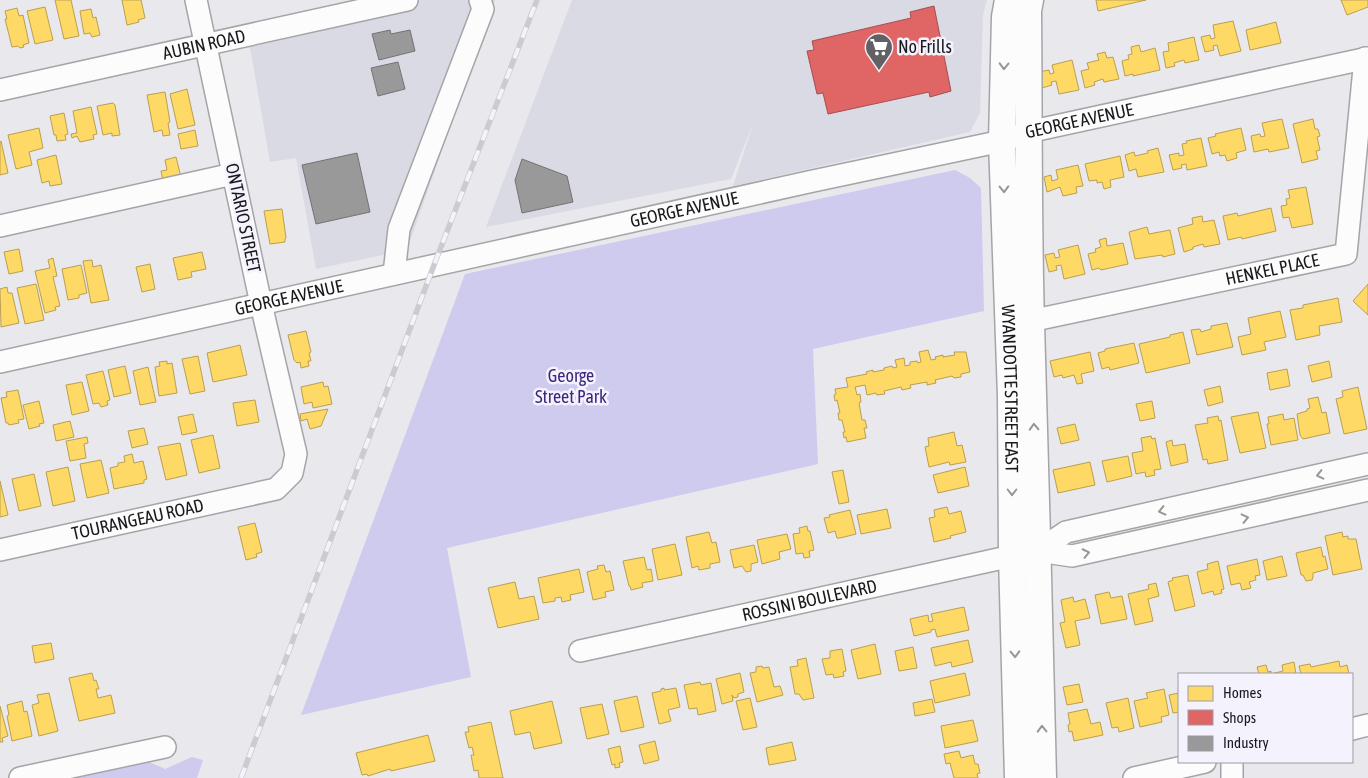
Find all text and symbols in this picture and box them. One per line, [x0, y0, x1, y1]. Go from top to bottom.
street label: AUBIN ROAD [161, 25, 247, 64]
supermarket icon: No Frills [864, 32, 894, 71]
place label: No Frills [898, 36, 952, 57]
one-way arrow [999, 62, 1009, 70]
street label: GEORGE AVENUE [1023, 98, 1135, 142]
street label: ONTARIO STREET [222, 161, 265, 275]
one-way arrow [998, 186, 1009, 194]
street label: GEORGE AVENUE [628, 187, 740, 231]
street label: HENKEL PLACE [1223, 249, 1321, 289]
street label: GEORGE AVENUE [233, 275, 345, 319]
street label: WYANDOTTE STREET EAST [998, 304, 1022, 473]
park label: George Street Park [535, 365, 607, 407]
one-way arrow [1029, 423, 1039, 430]
one-way arrow [1316, 469, 1325, 480]
one-way arrow [1007, 488, 1017, 496]
street label: TOURANGEAU ROAD [70, 494, 206, 544]
one-way arrow [1157, 505, 1166, 515]
one-way arrow [1241, 513, 1249, 524]
one-way arrow [1082, 548, 1091, 559]
street label: ROSSINI BOULEVARD [740, 575, 879, 625]
one-way arrow [1010, 650, 1020, 658]
legend [1178, 673, 1353, 763]
text: Homes [1223, 684, 1262, 701]
text: Shops [1223, 709, 1256, 726]
one-way arrow [1037, 725, 1048, 733]
text: Industry [1223, 734, 1269, 751]

